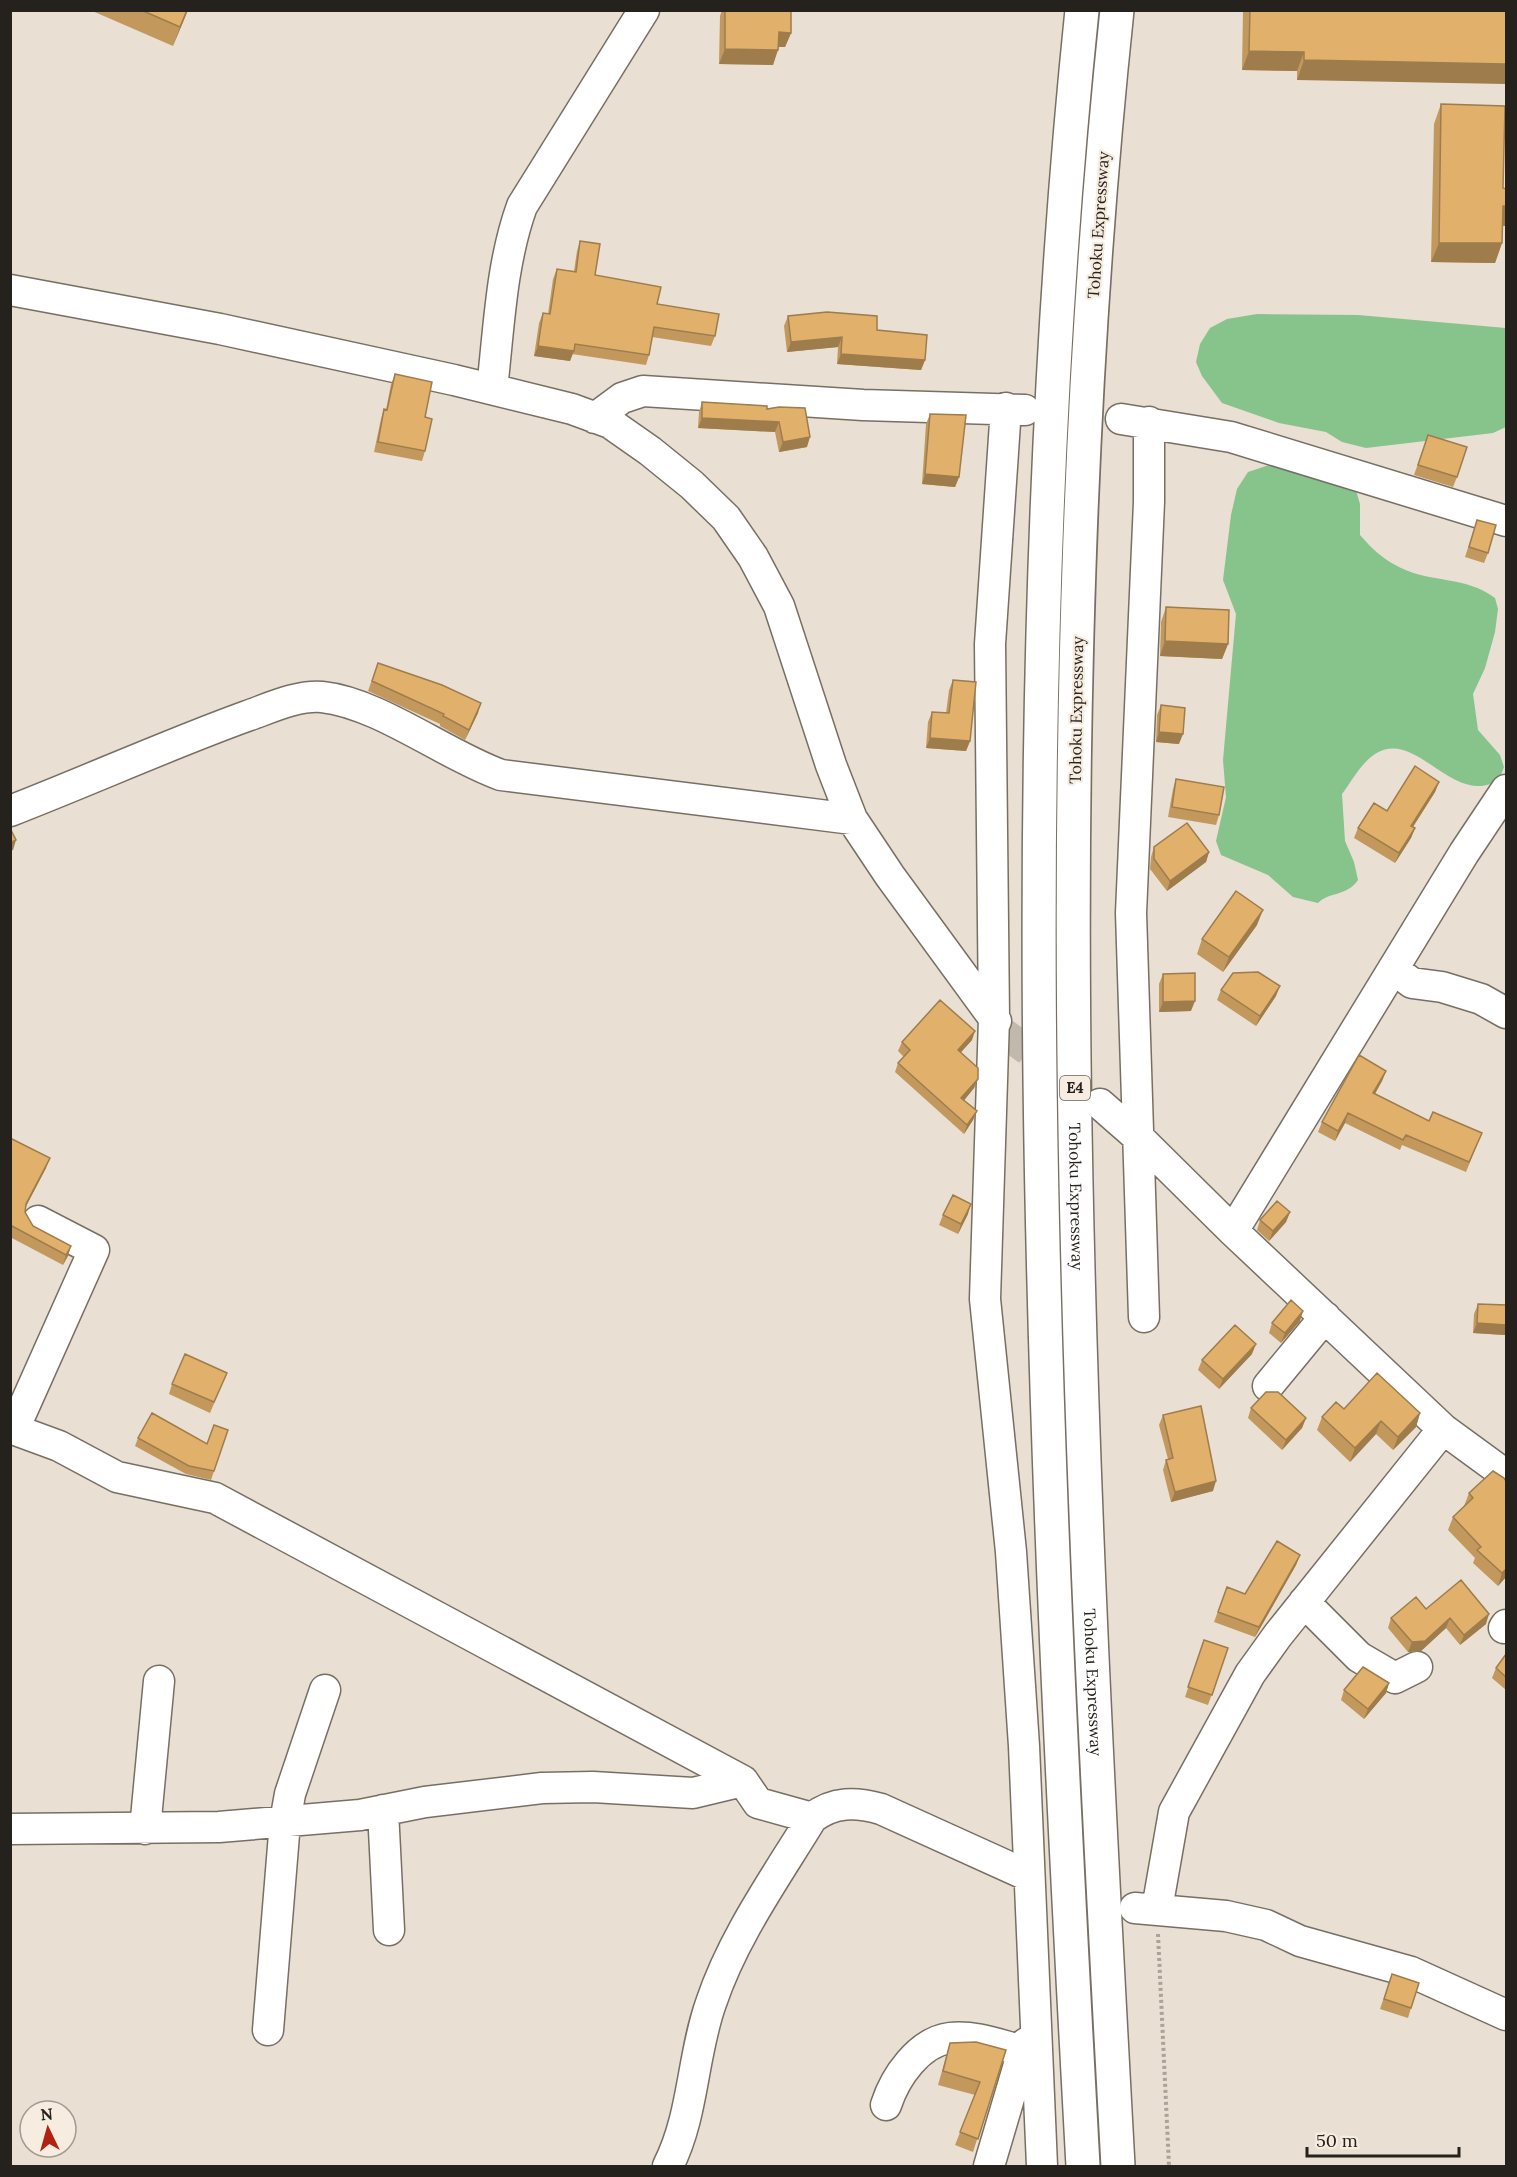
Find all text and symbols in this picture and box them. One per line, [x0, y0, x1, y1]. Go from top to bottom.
street label: Tohoku Expressway [1083, 150, 1113, 299]
street label: Tohoku Expressway [1065, 635, 1087, 784]
road number: E4 [1060, 1076, 1090, 1100]
street label: Tohoku Expressway [1065, 1122, 1088, 1271]
street label: Tohoku Expressway [1080, 1608, 1107, 1757]
north arrow [18, 2099, 78, 2159]
text: N [40, 2104, 54, 2125]
scale bar [1307, 2120, 1458, 2158]
text: 50 m [1316, 2129, 1358, 2152]

